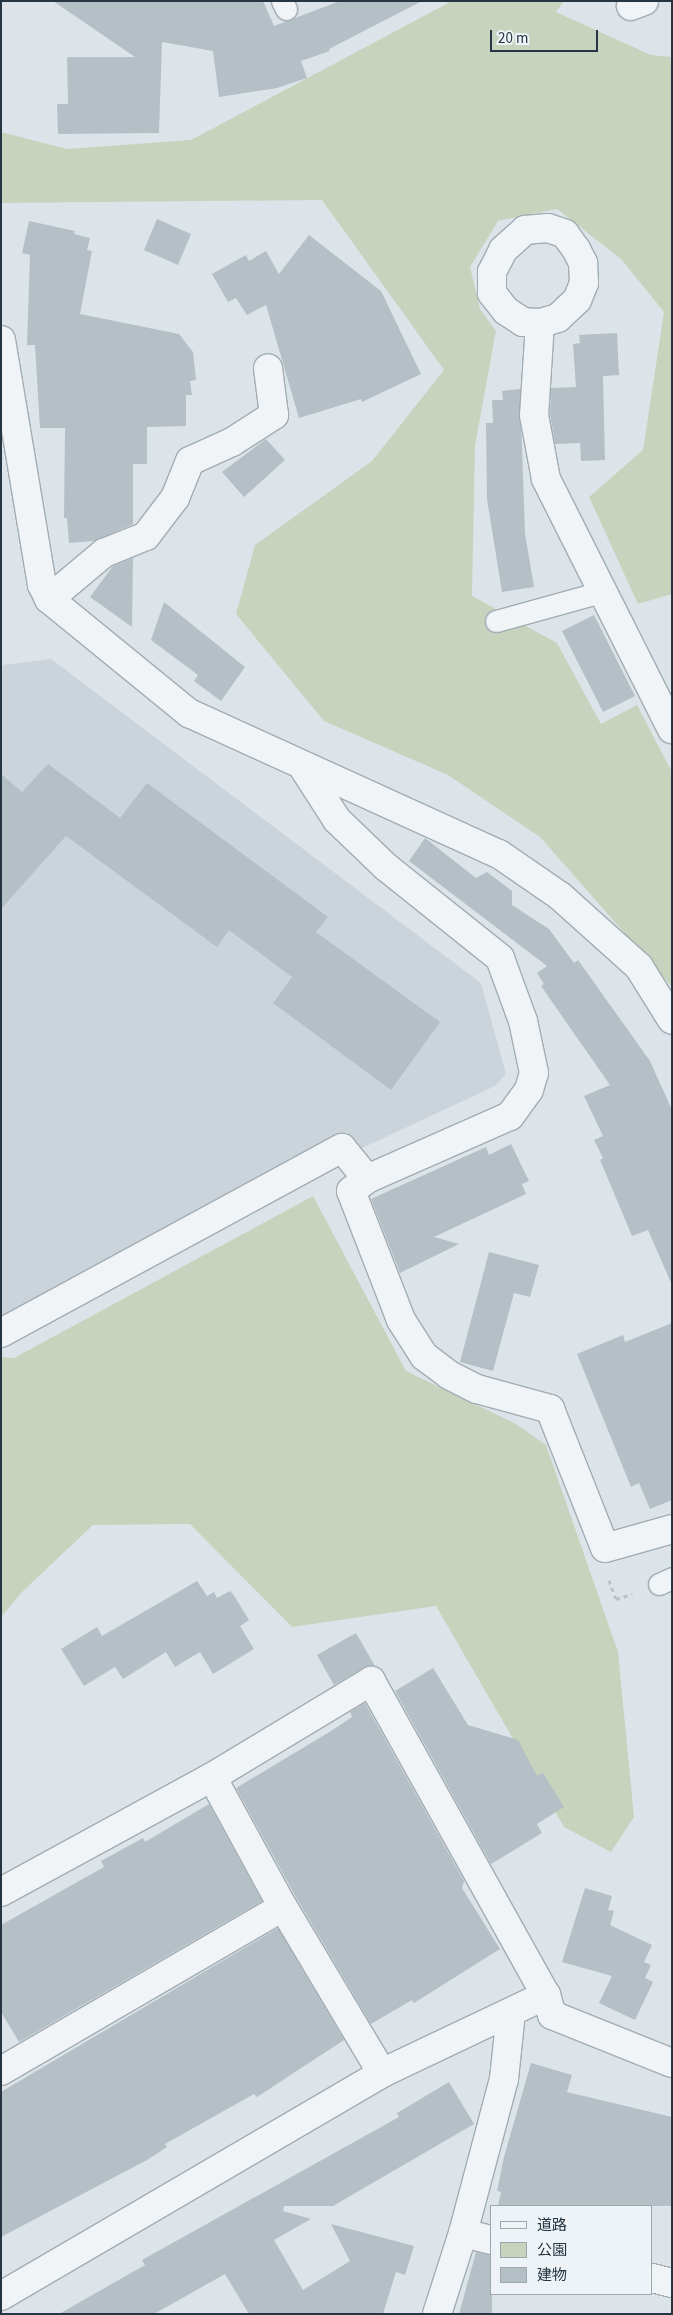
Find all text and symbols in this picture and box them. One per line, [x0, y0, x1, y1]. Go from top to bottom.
scale bar [493, 20, 600, 52]
text: 20 m [498, 28, 528, 49]
legend [490, 2205, 653, 2295]
text: 道路 [537, 2215, 567, 2236]
text: 公園 [537, 2240, 567, 2261]
text: 建物 [537, 2265, 567, 2286]

